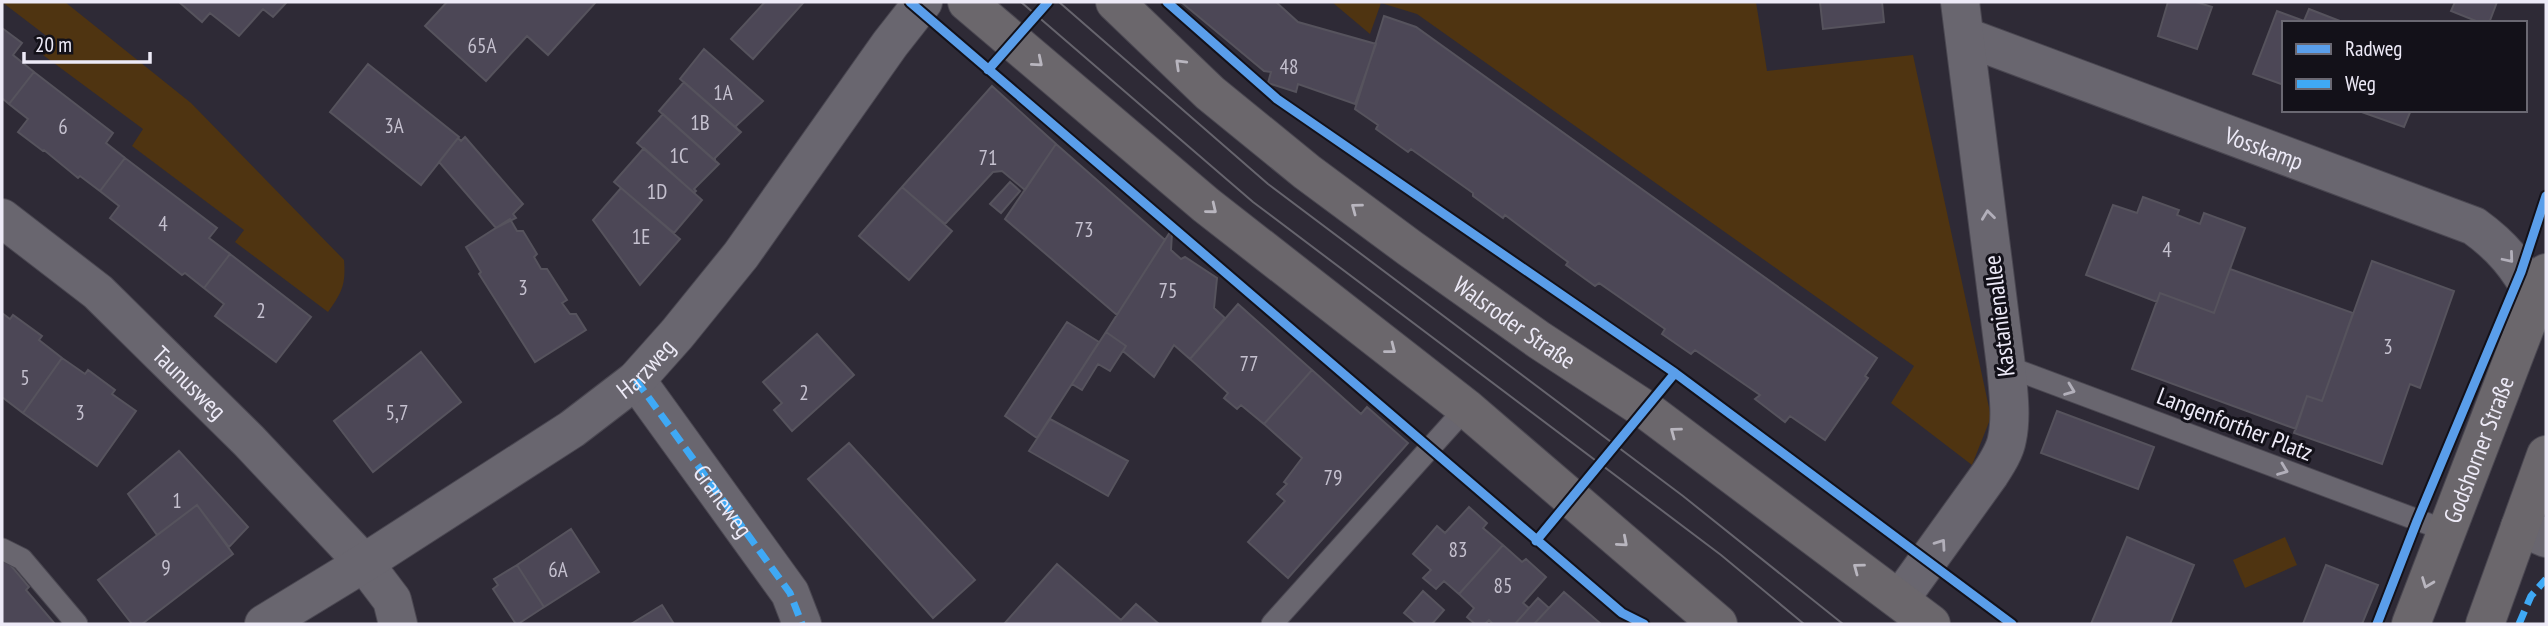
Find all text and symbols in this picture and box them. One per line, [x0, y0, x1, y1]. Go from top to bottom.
scale bar [24, 21, 150, 65]
legend [2282, 21, 2527, 112]
text: 20 m [35, 31, 72, 58]
house number: 65A [468, 32, 496, 59]
text: Radweg [2345, 35, 2402, 62]
house number: 48 [1280, 53, 1298, 80]
one-way arrow [1029, 54, 1042, 66]
one-way arrow [1176, 60, 1189, 73]
text: Weg [2345, 70, 2376, 97]
house number: 1A [713, 79, 733, 106]
house number: 1B [690, 109, 710, 136]
house number: 3A [384, 112, 404, 139]
house number: 6 [58, 113, 68, 140]
street label: Vosskamp [2219, 119, 2308, 177]
house number: 1C [669, 142, 689, 169]
house number: 71 [979, 144, 997, 171]
house number: 1D [647, 178, 667, 205]
one-way arrow [1204, 200, 1216, 213]
one-way arrow [1351, 204, 1364, 217]
one-way arrow [1980, 209, 1995, 221]
house number: 4 [158, 210, 168, 237]
house number: 73 [1075, 216, 1093, 243]
house number: 1E [632, 223, 650, 250]
house number: 4 [2162, 236, 2172, 263]
one-way arrow [2501, 249, 2513, 262]
street label: Kastanienallee [1976, 254, 2022, 378]
street label: Walsroder Straße [1447, 269, 1582, 375]
house number: 3 [518, 274, 528, 301]
house number: 75 [1159, 277, 1177, 304]
house number: 2 [256, 297, 266, 324]
street label: Harzweg [610, 332, 681, 405]
house number: 3 [2383, 333, 2393, 360]
street label: Taunusweg [146, 339, 233, 426]
one-way arrow [1383, 341, 1395, 354]
house number: 77 [1240, 350, 1258, 377]
house number: 5 [20, 364, 30, 391]
street label: Godshorner Straße [2436, 372, 2520, 527]
house number: 2 [799, 379, 809, 406]
street label: Langenforther Platz [2153, 380, 2317, 468]
one-way arrow [2063, 382, 2076, 396]
house number: 3 [75, 399, 85, 426]
house number: 5,7 [386, 399, 408, 426]
one-way arrow [1670, 428, 1683, 440]
street label: Graneweg [687, 458, 760, 543]
one-way arrow [2276, 462, 2288, 476]
house number: 79 [1324, 464, 1342, 491]
house number: 1 [172, 487, 182, 514]
one-way arrow [1615, 534, 1628, 546]
house number: 83 [1449, 536, 1467, 563]
one-way arrow [1933, 539, 1945, 552]
house number: 9 [161, 554, 171, 581]
house number: 6A [548, 556, 568, 583]
one-way arrow [1853, 563, 1865, 576]
house number: 85 [1494, 572, 1512, 599]
one-way arrow [2421, 577, 2435, 589]

